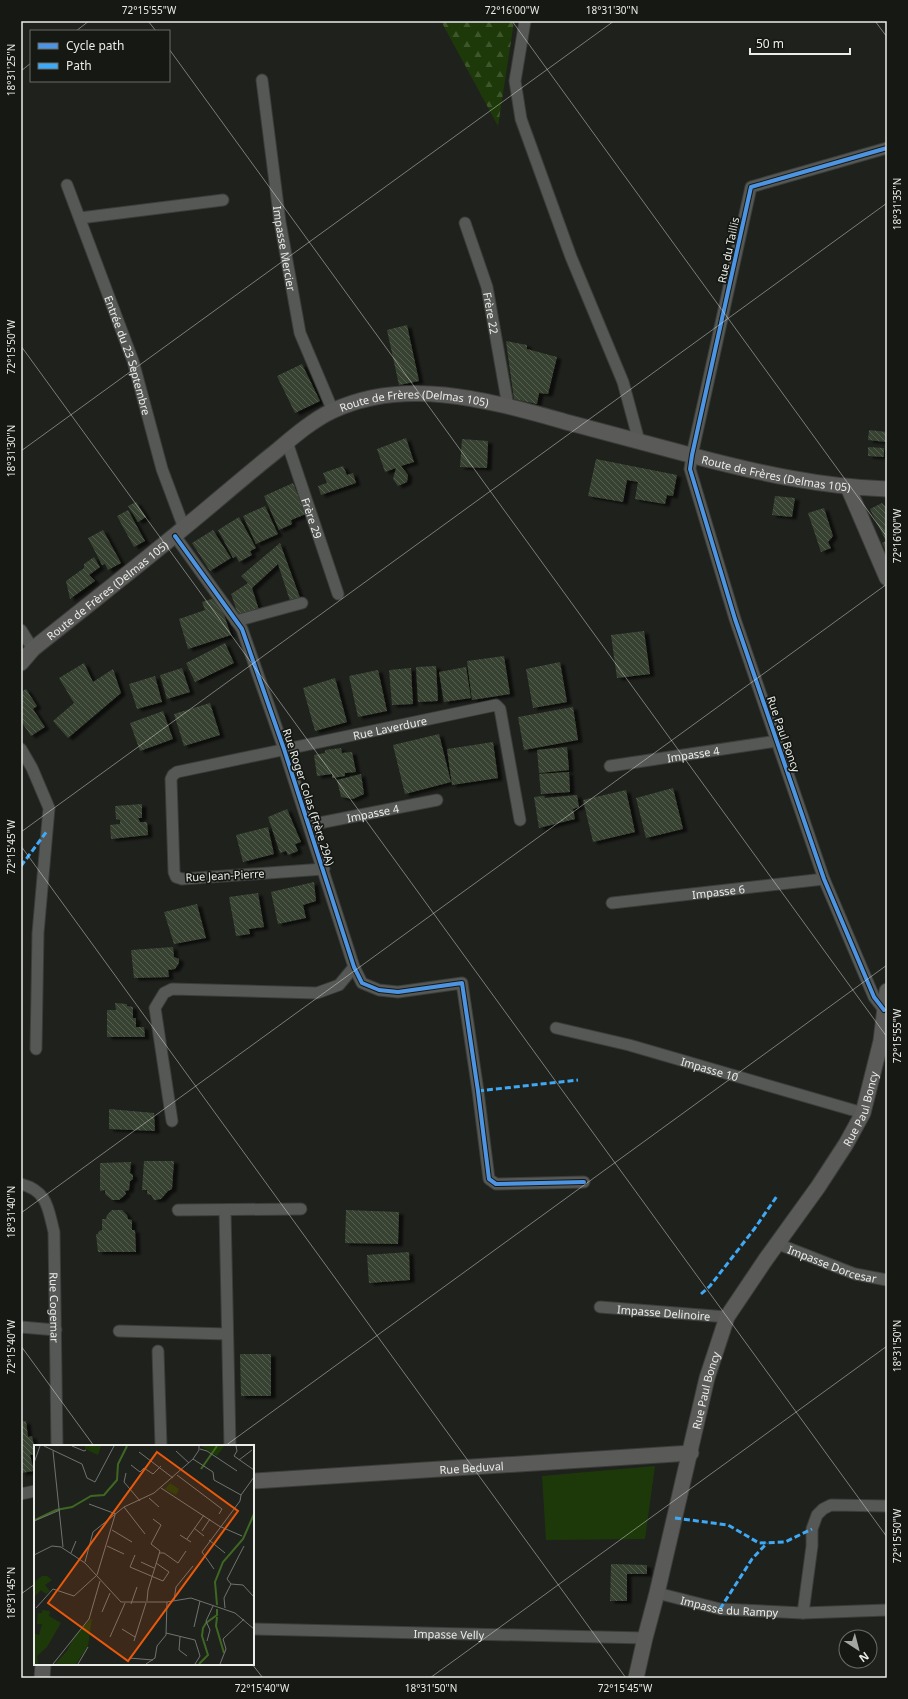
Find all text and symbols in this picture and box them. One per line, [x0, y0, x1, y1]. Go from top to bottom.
text: 72°15'55"W [122, 3, 177, 17]
text: 72°16'00"W [485, 3, 540, 17]
text: 18°31'30"N [586, 3, 638, 17]
legend [30, 30, 170, 82]
scale bar [750, 30, 850, 56]
text: 50 m [756, 35, 784, 52]
text: Cycle path [66, 37, 124, 54]
text: 18°31'25"N [4, 44, 18, 96]
text: Path [66, 57, 92, 74]
text: 18°31'35"N [890, 178, 904, 230]
street label: Impasse Mercier [271, 205, 300, 293]
street label: Rue du Taillis [714, 216, 742, 284]
street label: Frère 22 [481, 291, 503, 335]
street label: Entrée du 23 Septembre [102, 293, 155, 417]
text: 72°15'50"W [4, 319, 18, 374]
street label: Route de Frères (Delmas 105) [337, 386, 490, 415]
text: 18°31'30"N [4, 425, 18, 477]
street label: Route de Frères (Delmas 105) [700, 451, 851, 494]
street label: Frère 29 [299, 495, 326, 540]
text: 72°16'00"W [890, 508, 904, 563]
street label: Route de Frères (Delmas 105) [43, 537, 171, 643]
street label: Rue Paul Boncy [764, 694, 804, 774]
street label: Rue Laverdure [352, 712, 428, 742]
street label: Rue Roger Colas (Frère 29A) [280, 727, 338, 867]
street label: Impasse 4 [666, 742, 721, 765]
street label: Impasse 4 [345, 800, 401, 825]
text: 72°15'45"W [4, 819, 18, 874]
street label: Rue Jean-Pierre [185, 865, 265, 885]
street label: Impasse 6 [691, 881, 745, 901]
text: 72°15'55"W [890, 1008, 904, 1063]
street label: Impasse 10 [679, 1053, 740, 1084]
street label: Rue Paul Boncy [839, 1069, 881, 1149]
text: 18°31'40"N [4, 1186, 18, 1238]
street label: Impasse Dorcesar [786, 1241, 878, 1285]
street label: Rue Cogemar [47, 1272, 63, 1343]
street label: Impasse Delinoire [617, 1301, 711, 1323]
text: 72°15'40"W [4, 1319, 18, 1374]
text: 18°31'50"N [890, 1320, 904, 1372]
street label: Rue Paul Boncy [688, 1349, 723, 1430]
inset map [34, 1445, 254, 1665]
street label: Rue Beduval [439, 1457, 504, 1477]
text: 72°15'50"W [890, 1508, 904, 1563]
text: 18°31'45"N [4, 1567, 18, 1619]
street label: Impasse du Rampy [679, 1592, 779, 1619]
street label: Impasse Velly [414, 1625, 485, 1642]
north arrow [838, 1629, 878, 1669]
text: N [856, 1649, 872, 1666]
text: 72°15'40"W [235, 1681, 290, 1695]
text: 18°31'50"N [405, 1681, 457, 1695]
text: 72°15'45"W [598, 1681, 653, 1695]

